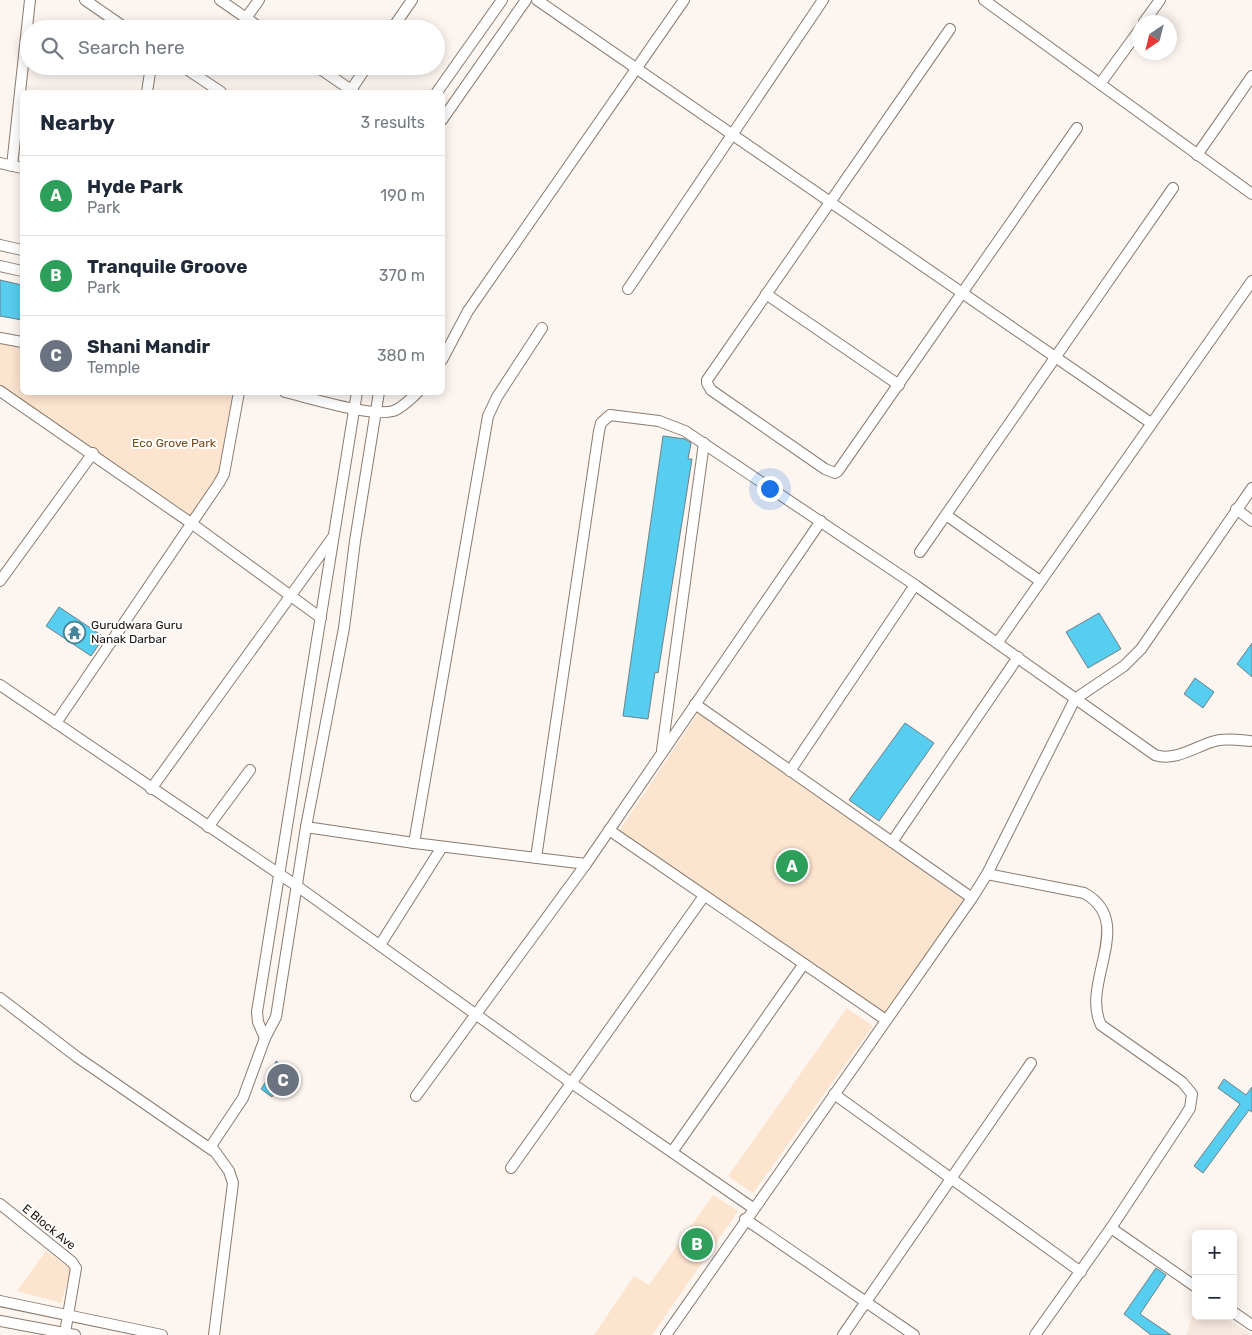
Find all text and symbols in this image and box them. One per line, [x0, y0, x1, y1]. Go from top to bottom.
north arrow [1132, 15, 1177, 60]
search box [20, 20, 445, 75]
icon: search [38, 34, 66, 62]
text: Search here [78, 36, 185, 59]
text: Nearby [40, 110, 115, 135]
text: 3 results [360, 113, 425, 132]
text: Hyde Park [87, 175, 183, 198]
text: A [50, 186, 62, 205]
text: 190 m [380, 186, 425, 205]
text: Park [87, 198, 120, 217]
text: Tranquile Groove [87, 255, 248, 278]
text: B [50, 266, 62, 285]
text: 370 m [379, 266, 425, 285]
text: Park [87, 278, 120, 297]
text: Shani Mandir [87, 335, 210, 358]
text: C [50, 346, 62, 365]
text: 380 m [377, 346, 425, 365]
text: Temple [87, 358, 140, 377]
park label: Eco Grove Park [132, 436, 217, 450]
your location [757, 476, 783, 502]
place label: Gurudwara Guru Nanak Darbar [91, 618, 183, 646]
temple icon: Gurudwara Guru Nanak Darbar [63, 620, 87, 644]
pin: A [776, 847, 808, 885]
pin: C [267, 1061, 299, 1099]
street label: E Block Ave [20, 1201, 79, 1253]
pin: B [681, 1225, 713, 1263]
map controls [1192, 1230, 1237, 1320]
button: + [1192, 1230, 1237, 1275]
button: − [1192, 1275, 1237, 1320]

